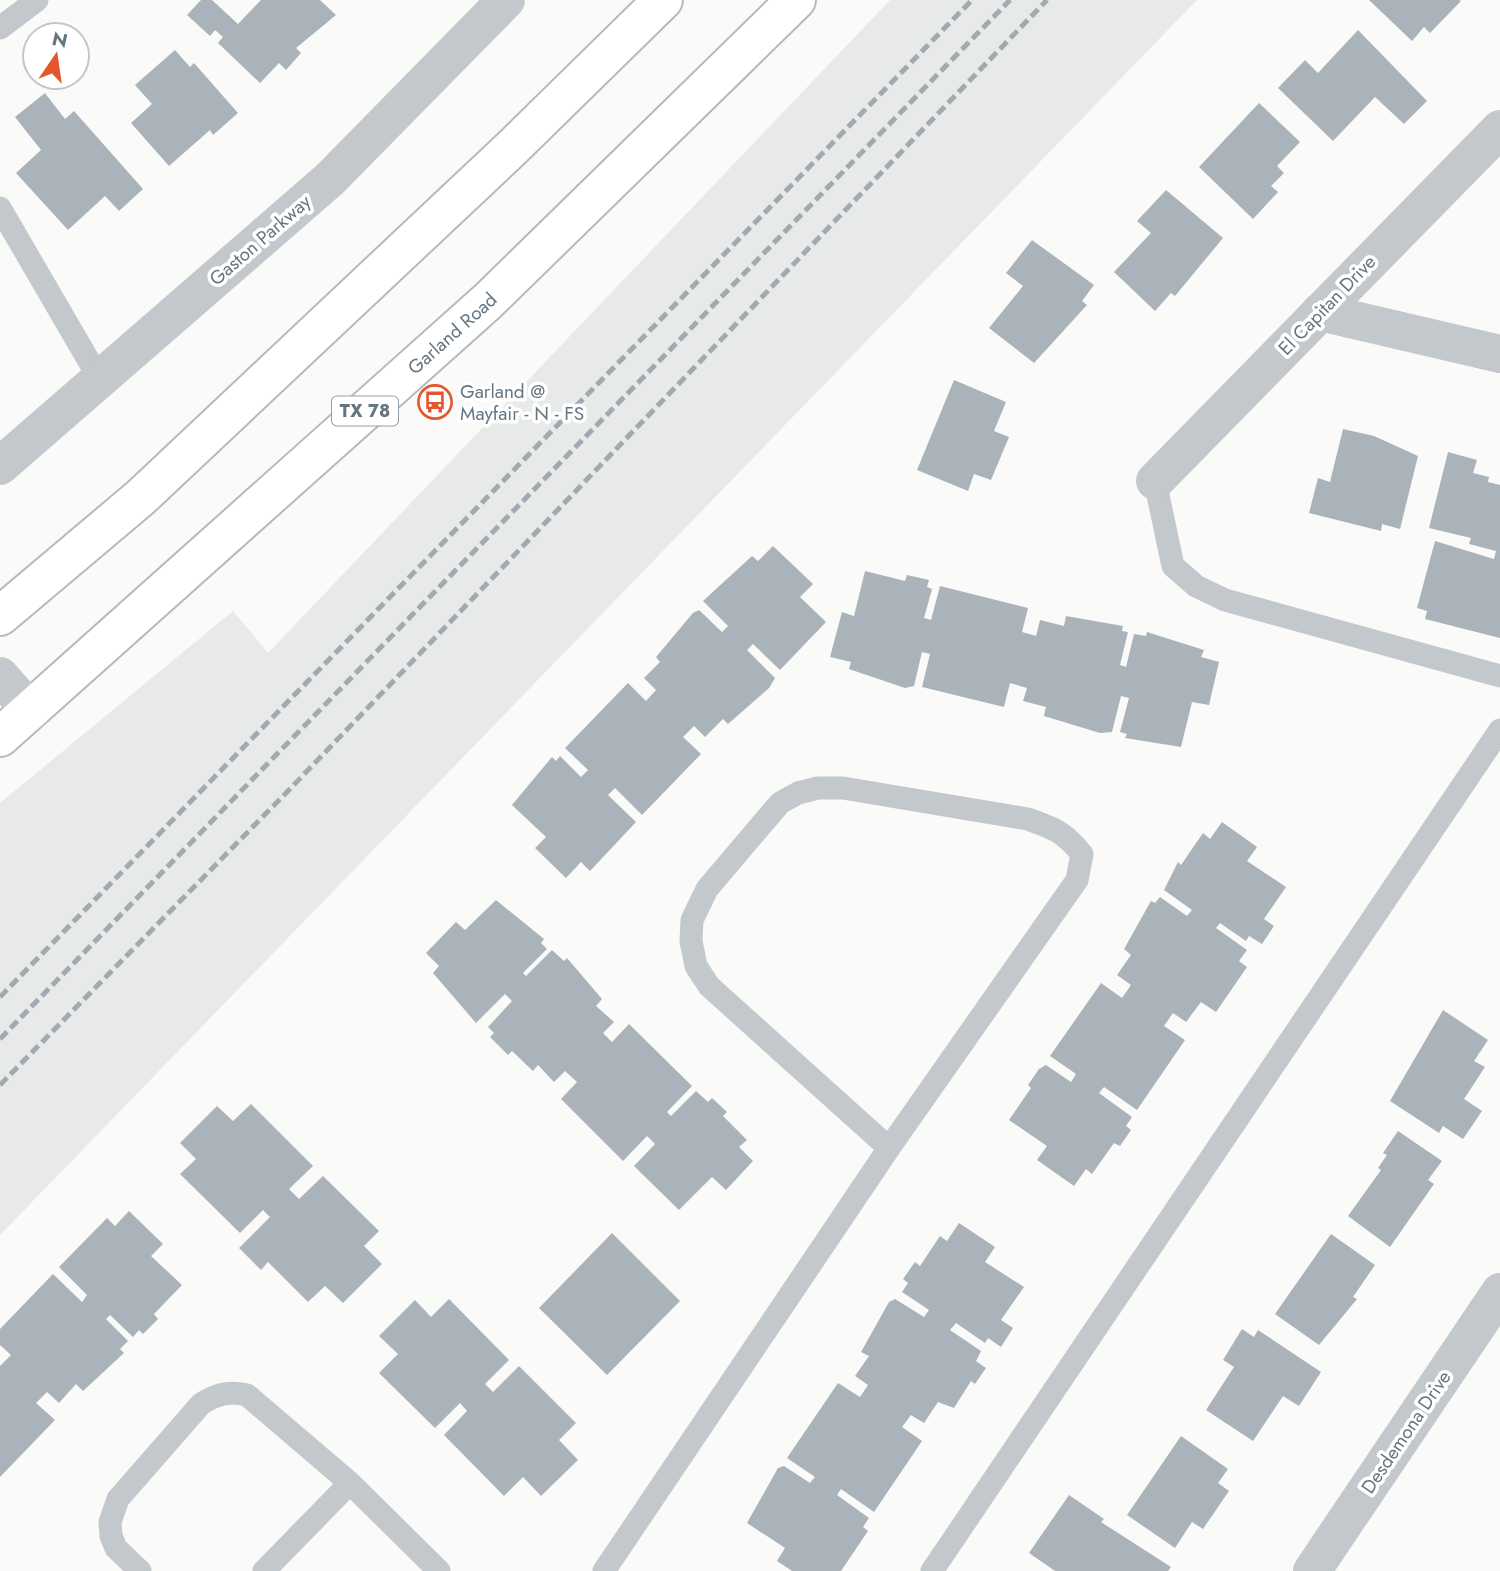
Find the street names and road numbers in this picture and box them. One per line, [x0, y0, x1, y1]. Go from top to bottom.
street label: Gaston Parkway [203, 188, 317, 292]
street label: El Capitan Drive [1272, 249, 1382, 361]
street label: Garland Road [401, 286, 503, 380]
road number: TX 78 [332, 396, 398, 426]
street label: Desdemona Drive [1355, 1365, 1457, 1499]

